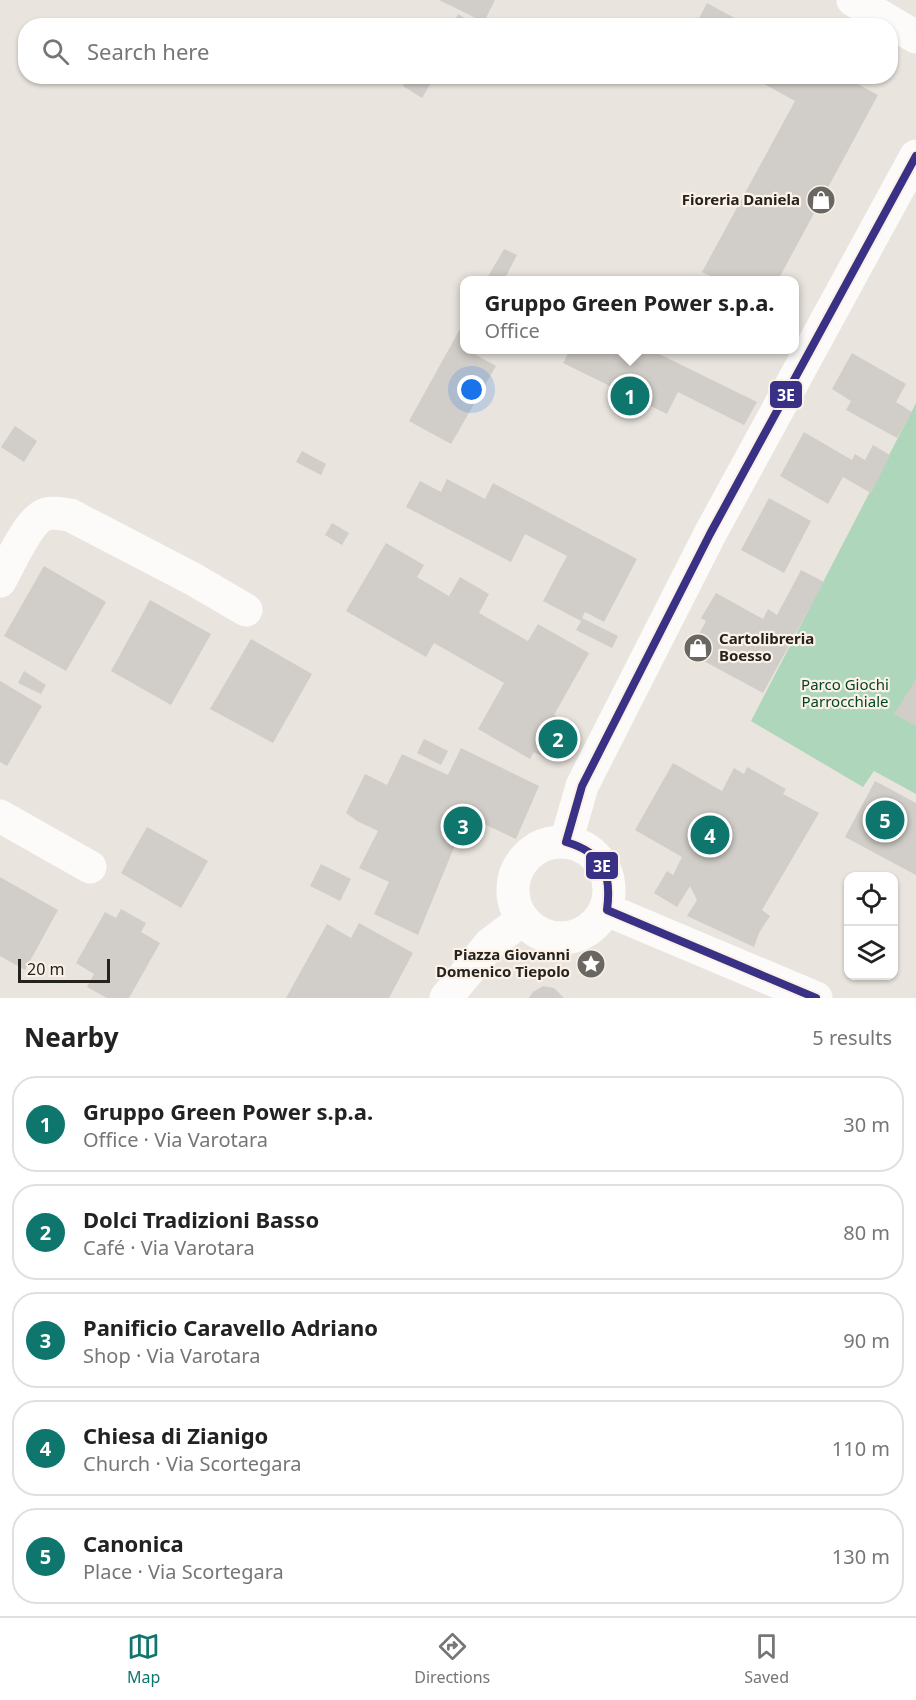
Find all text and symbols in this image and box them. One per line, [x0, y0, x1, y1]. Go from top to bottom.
search box [18, 18, 898, 84]
icon: search [39, 35, 72, 68]
text: Search here [87, 36, 209, 66]
shop icon: Fioreria Daniela [805, 184, 837, 216]
place label: Fioreria Daniela [682, 189, 800, 209]
popup [460, 276, 799, 354]
text: Gruppo Green Power s.p.a. [484, 287, 775, 317]
text: Office [484, 317, 540, 344]
pin: 1 [610, 374, 650, 418]
your location [457, 375, 486, 404]
line badge: 3E [769, 380, 803, 409]
text: 3E [777, 384, 795, 406]
place label: Cartolibreria Boesso [719, 628, 814, 665]
shop icon: Cartolibreria Boesso [682, 632, 714, 664]
park label: Parco Giochi Parrocchiale [801, 674, 889, 711]
pin: 2 [538, 716, 578, 762]
pin: 5 [866, 798, 904, 842]
pin: 3 [444, 804, 482, 848]
pin: 4 [690, 812, 730, 858]
line badge: 3E [585, 851, 619, 880]
text: 3E [593, 855, 611, 877]
map controls [844, 872, 898, 980]
button: locate [844, 872, 898, 926]
button: layers [844, 926, 898, 980]
place label: Piazza Giovanni Domenico Tiepolo [436, 944, 570, 981]
place icon: Piazza Giovanni Domenico Tiepolo [575, 948, 607, 980]
scale bar [18, 956, 110, 983]
text: 20 m [27, 958, 64, 980]
text: Nearby [24, 1019, 119, 1055]
text: 5 results [812, 1024, 892, 1051]
text: Gruppo Green Power s.p.a. [83, 1096, 373, 1126]
text: 1 [40, 1111, 51, 1138]
text: 30 m [843, 1111, 890, 1138]
text: Office · Via Varotara [83, 1126, 268, 1153]
text: Dolci Tradizioni Basso [83, 1204, 319, 1234]
text: 2 [40, 1219, 51, 1246]
text: 80 m [843, 1219, 890, 1246]
text: Café · Via Varotara [83, 1234, 255, 1261]
text: Panificio Caravello Adriano [83, 1312, 378, 1342]
text: 3 [40, 1327, 51, 1354]
text: 90 m [843, 1327, 890, 1354]
text: Shop · Via Varotara [83, 1342, 260, 1369]
text: Chiesa di Zianigo [83, 1420, 268, 1450]
text: 4 [40, 1435, 51, 1462]
text: 110 m [832, 1435, 890, 1462]
text: Church · Via Scortegara [83, 1450, 302, 1477]
text: Canonica [83, 1528, 184, 1558]
text: 5 [40, 1543, 51, 1570]
text: 130 m [832, 1543, 890, 1570]
text: Place · Via Scortegara [83, 1558, 284, 1585]
tab: Map [127, 1630, 160, 1688]
tab: Directions [414, 1630, 490, 1688]
tab: Saved [744, 1630, 789, 1688]

